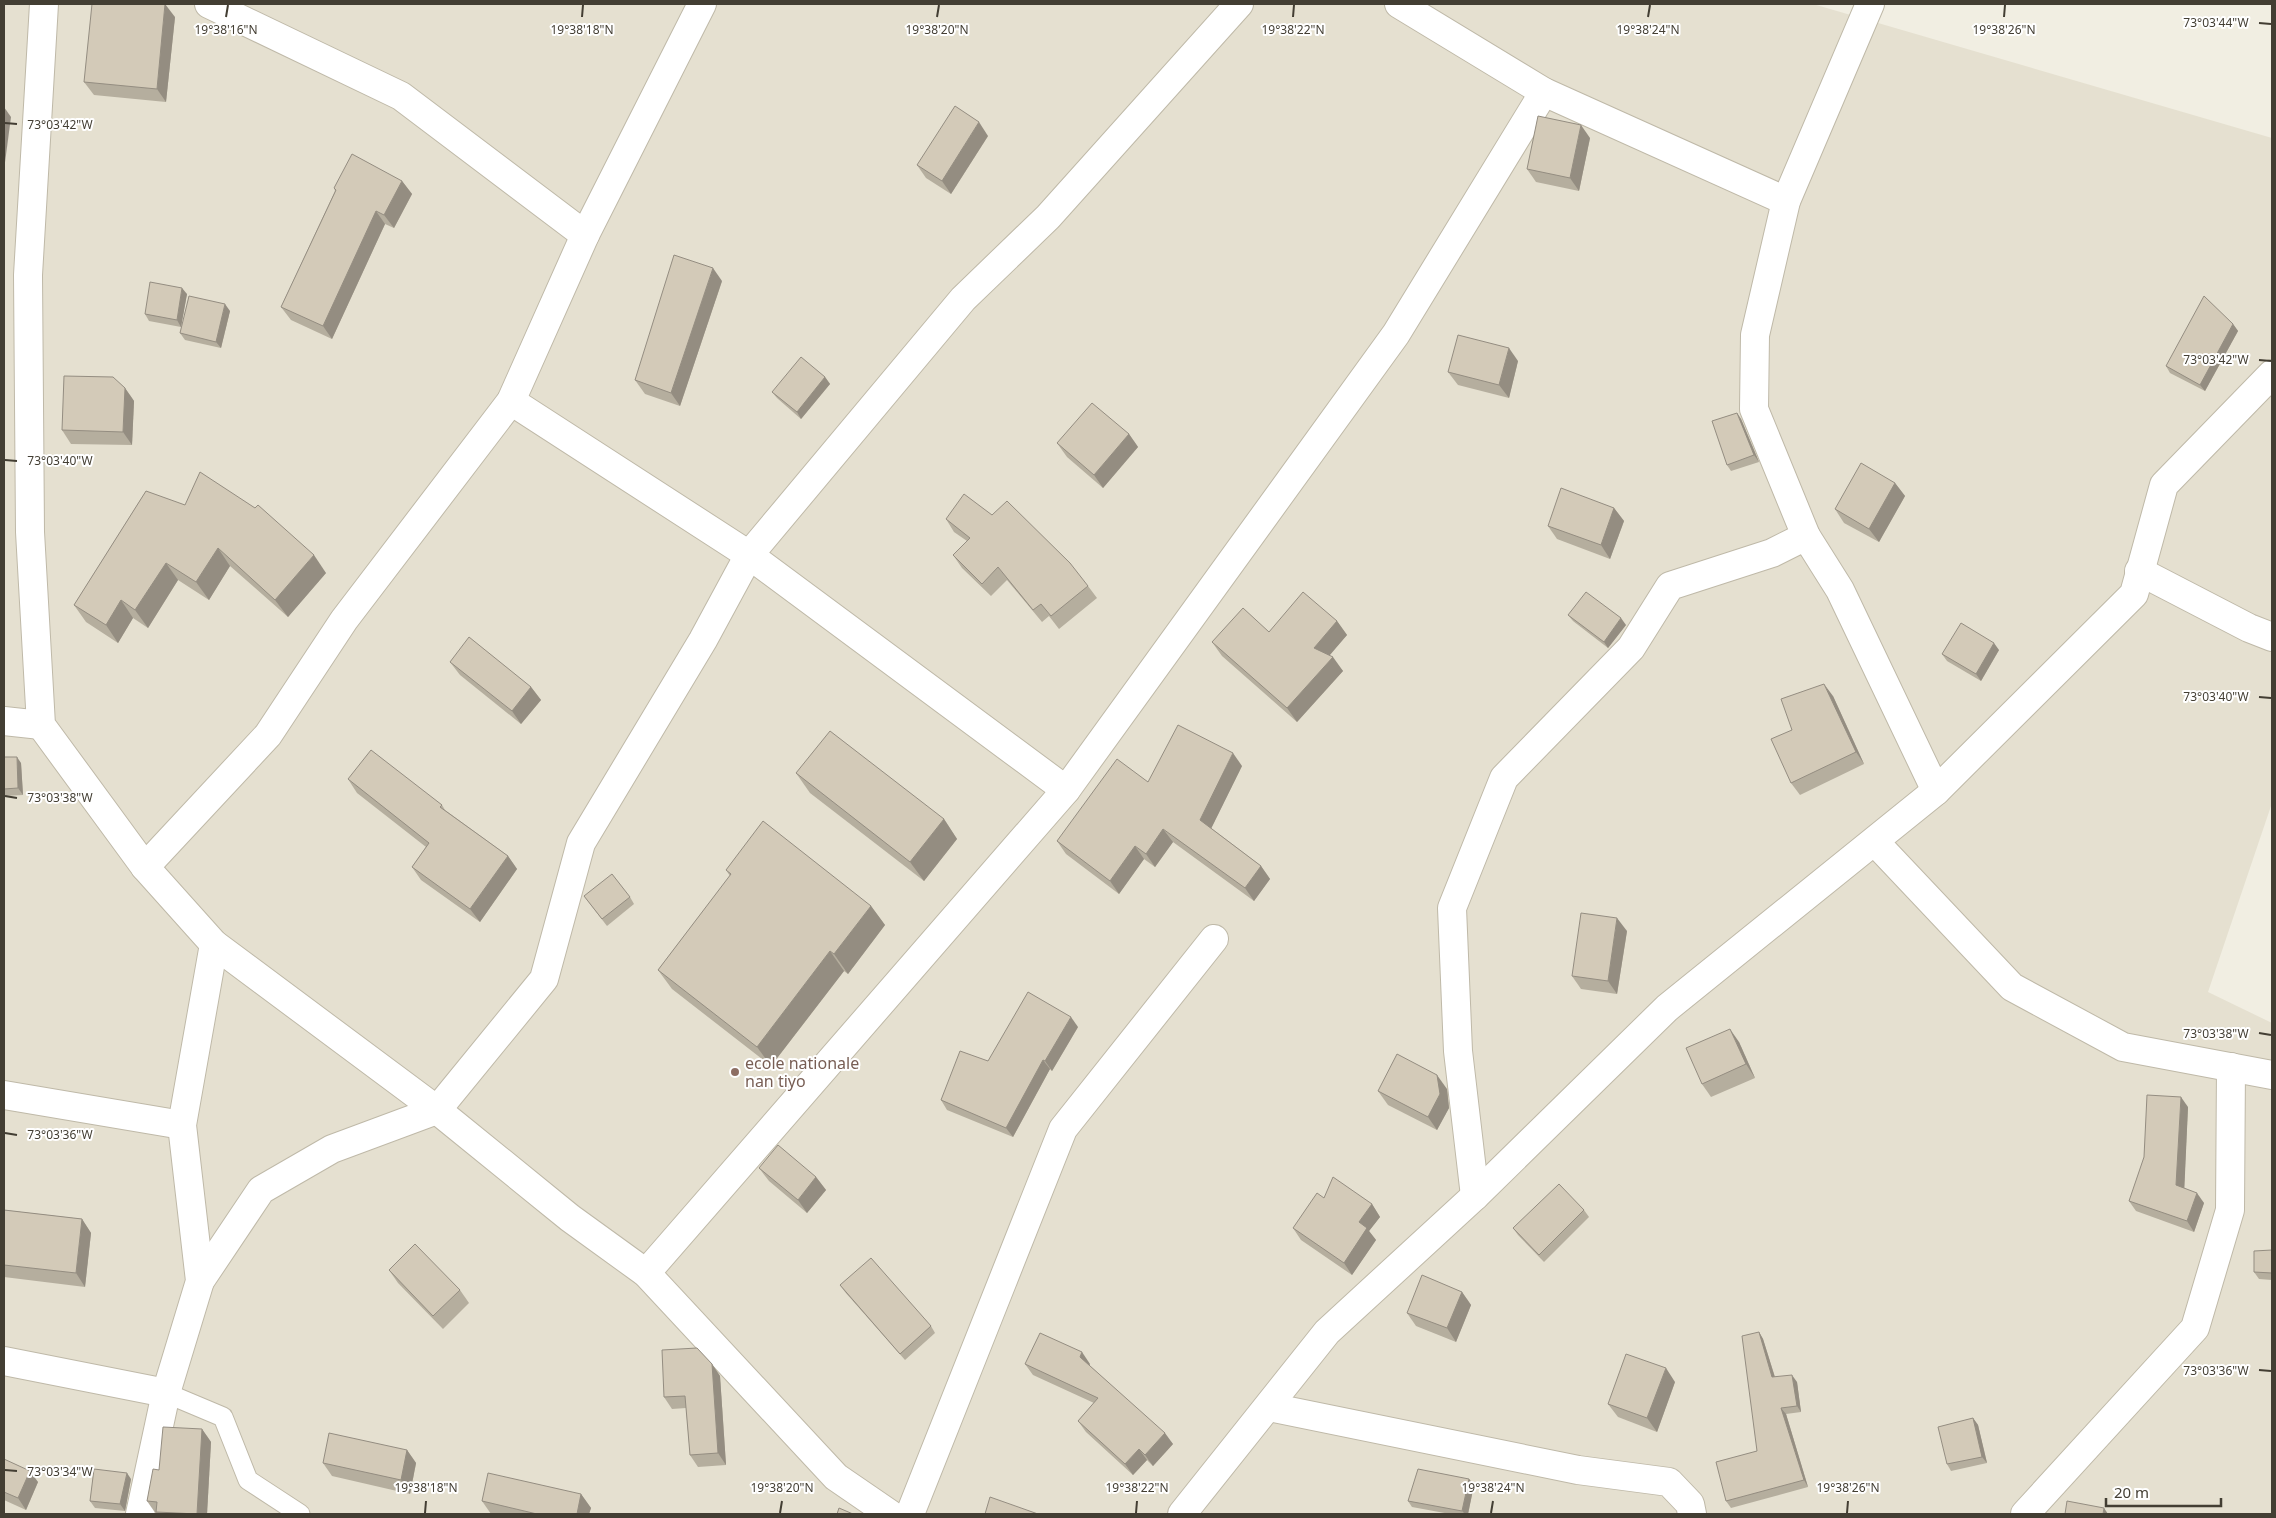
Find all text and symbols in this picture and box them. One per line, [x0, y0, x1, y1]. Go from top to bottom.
text: 73°03'44"W [2183, 14, 2249, 31]
text: 19°38'16"N [194, 21, 258, 38]
text: 19°38'18"N [550, 21, 614, 38]
text: 19°38'20"N [905, 21, 969, 38]
text: 19°38'22"N [1261, 21, 1325, 38]
text: 19°38'24"N [1616, 21, 1680, 38]
text: 19°38'26"N [1972, 21, 2036, 38]
text: 73°03'42"W [27, 116, 93, 133]
text: 73°03'42"W [2183, 351, 2249, 368]
text: 73°03'40"W [27, 452, 93, 469]
text: 73°03'40"W [2183, 688, 2249, 705]
text: 73°03'38"W [27, 789, 93, 806]
text: 73°03'38"W [2183, 1025, 2249, 1042]
place label: ecole nationale nan tiyo [745, 1052, 859, 1092]
marker: ecole nationale nan tiyo [729, 1066, 741, 1078]
text: 73°03'36"W [27, 1126, 93, 1143]
text: 73°03'36"W [2183, 1362, 2249, 1379]
text: 73°03'34"W [27, 1463, 93, 1480]
scale bar [2106, 1476, 2221, 1508]
text: 19°38'18"N [394, 1479, 458, 1496]
text: 19°38'20"N [750, 1479, 814, 1496]
text: 19°38'22"N [1105, 1479, 1169, 1496]
text: 19°38'24"N [1461, 1479, 1525, 1496]
text: 19°38'26"N [1816, 1479, 1880, 1496]
text: 20 m [2114, 1482, 2149, 1502]

